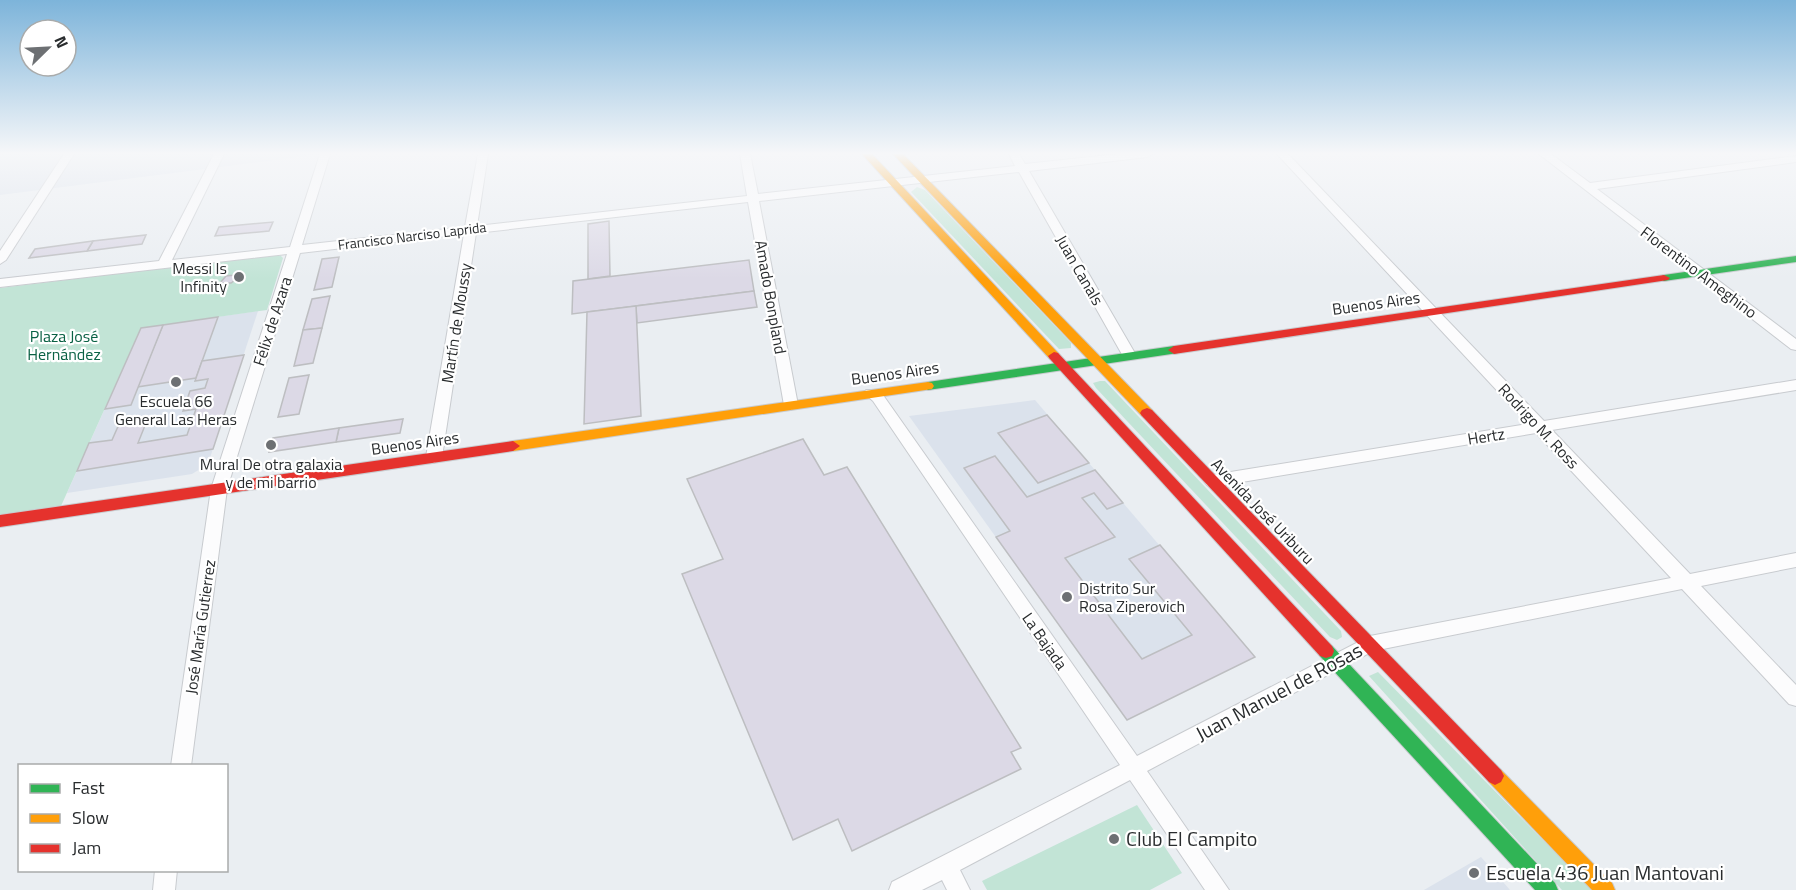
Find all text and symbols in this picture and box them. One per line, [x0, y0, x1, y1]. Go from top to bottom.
north arrow [18, 18, 78, 78]
text: N [48, 32, 75, 52]
street label: Francisco Narciso Laprida [337, 216, 487, 255]
street label: Florentino Ameghino [1636, 220, 1762, 324]
street label: Juan Canals [1050, 230, 1110, 310]
street label: Amado Bonpland [749, 238, 793, 356]
place label: Messi Is Infinity [172, 256, 227, 298]
street label: Martín de Moussy [435, 261, 477, 385]
marker: Messi Is Infinity [232, 270, 246, 284]
street label: Félix de Azara [246, 273, 298, 369]
street label: Buenos Aires [1331, 285, 1421, 321]
park label: Plaza José Hernández [27, 324, 101, 366]
street label: Buenos Aires [850, 355, 940, 391]
marker: Escuela 66 General Las Heras [169, 375, 183, 389]
street label: Rodrigo M. Ross [1493, 378, 1585, 474]
place label: Escuela 66 General Las Heras [115, 389, 237, 431]
street label: Hertz [1466, 421, 1506, 451]
street label: Buenos Aires [370, 425, 460, 461]
marker: Mural De otra galaxia y de mi barrio [264, 438, 278, 452]
place label: Mural De otra galaxia y de mi barrio [200, 452, 342, 494]
street label: Avenida José Uriburu [1206, 453, 1320, 569]
street label: José María Gutierrez [179, 558, 221, 696]
place label: Distrito Sur Rosa Ziperovich [1079, 576, 1185, 618]
marker: Distrito Sur Rosa Ziperovich [1060, 590, 1074, 604]
street label: La Bajada [1017, 607, 1073, 675]
street label: Juan Manuel de Rosas [1190, 634, 1368, 749]
legend [18, 764, 228, 872]
text: Fast [72, 774, 105, 801]
text: Slow [72, 804, 109, 831]
place label: Club El Campito [1126, 823, 1257, 854]
marker: Club El Campito [1107, 832, 1121, 846]
text: Jam [72, 834, 101, 861]
place label: Escuela 436 Juan Mantovani [1486, 857, 1724, 888]
marker: Escuela 436 Juan Mantovani [1467, 866, 1481, 880]

